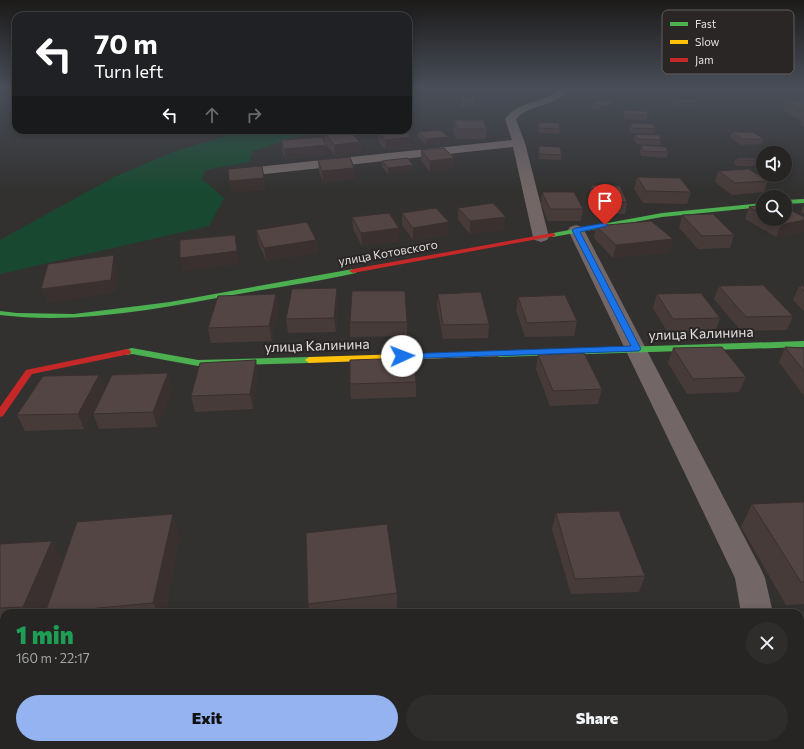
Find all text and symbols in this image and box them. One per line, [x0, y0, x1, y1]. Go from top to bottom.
legend [662, 10, 794, 74]
text: Fast [695, 17, 717, 30]
text: 70 m [94, 26, 158, 60]
icon: left [28, 28, 80, 80]
text: Slow [695, 35, 720, 48]
text: Jam [695, 53, 714, 67]
text: Turn left [94, 60, 163, 82]
icon: left [159, 104, 181, 126]
icon: ahead [201, 104, 223, 126]
icon: right [243, 104, 265, 126]
map controls [756, 146, 792, 226]
button: sound [756, 146, 792, 182]
pin [588, 184, 622, 225]
icon: arrive [594, 190, 616, 212]
button: search [756, 190, 792, 226]
street label: улица Котовского [337, 236, 439, 268]
street label: улица Калинина [648, 323, 754, 343]
street label: улица Калинина [264, 335, 370, 355]
position arrow [381, 335, 423, 377]
text: 1 min [16, 620, 74, 649]
button: close [746, 622, 788, 664]
text: 160 m · 22:17 [16, 650, 90, 666]
button: Exit [16, 695, 398, 741]
button: Share [406, 695, 788, 741]

